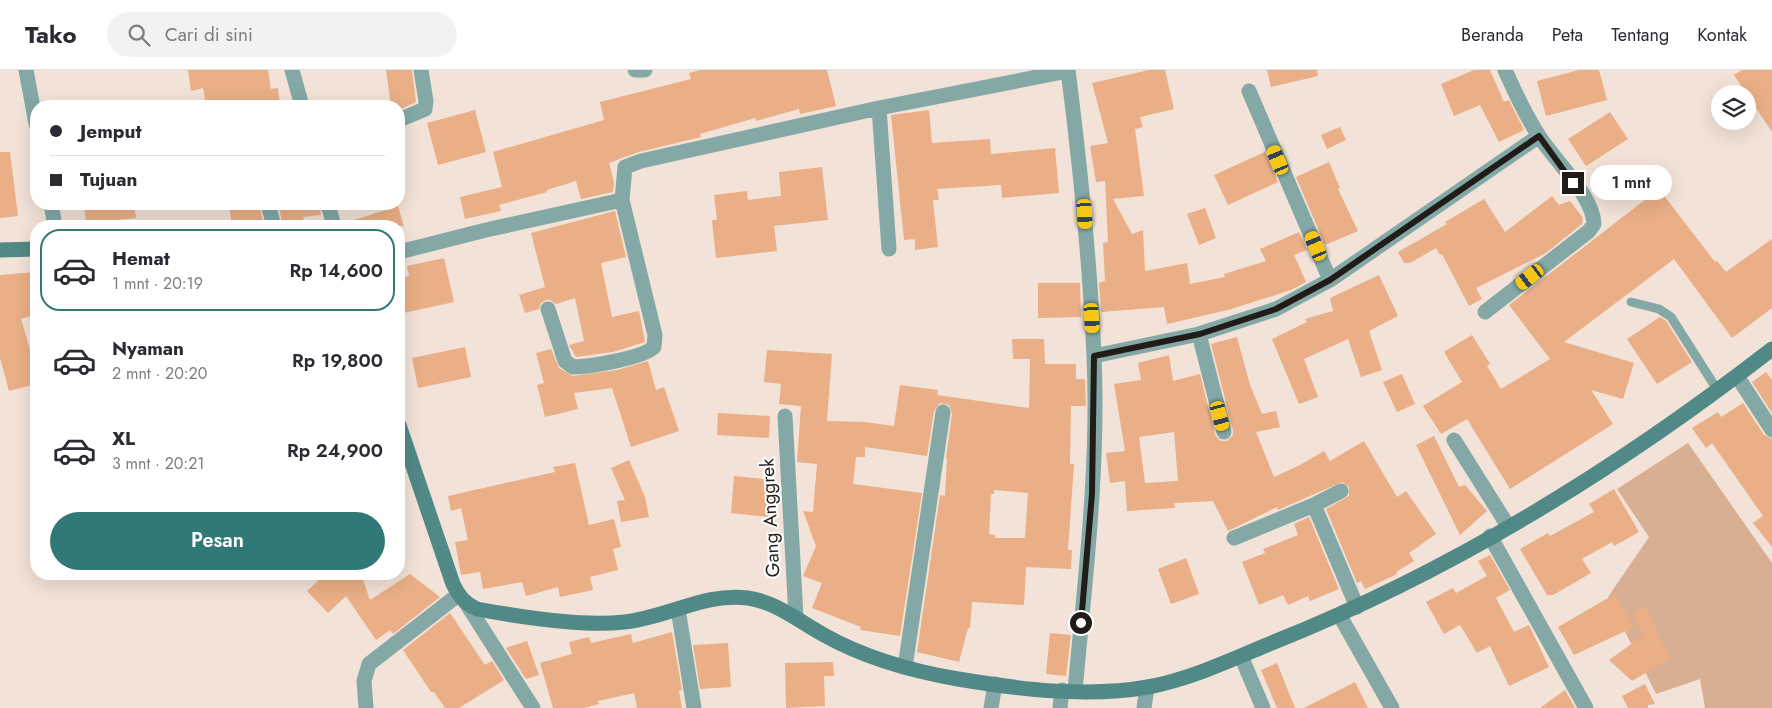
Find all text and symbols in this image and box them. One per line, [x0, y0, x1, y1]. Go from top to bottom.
search box [107, 12, 457, 57]
text: Tako [25, 17, 77, 52]
icon: search [125, 21, 153, 49]
text: Cari di sini [165, 21, 253, 48]
text: Beranda [1461, 22, 1524, 48]
text: Peta [1552, 22, 1583, 48]
text: Tentang [1611, 22, 1669, 48]
text: Kontak [1697, 22, 1747, 48]
map controls [1711, 85, 1756, 130]
button: layers [1711, 85, 1756, 130]
text: Jemput [80, 118, 141, 145]
car [1265, 143, 1290, 177]
text: Tujuan [80, 166, 137, 193]
callout: 1 mnt [1590, 166, 1673, 200]
text: 1 mnt [1611, 171, 1651, 194]
route end [1562, 172, 1584, 194]
car [1076, 199, 1093, 229]
car [1303, 229, 1328, 263]
text: Hemat [112, 245, 170, 272]
icon: car [52, 248, 97, 293]
text: Rp 14,600 [290, 257, 383, 284]
car [1513, 262, 1546, 292]
text: 1 mnt · 20:19 [112, 272, 203, 295]
car [1083, 303, 1100, 333]
text: Nyaman [112, 335, 184, 362]
icon: car [52, 338, 97, 383]
text: Rp 19,800 [292, 347, 383, 374]
text: 2 mnt · 20:20 [112, 362, 207, 385]
car [1208, 400, 1231, 432]
text: XL [112, 425, 135, 452]
icon: car [52, 428, 97, 473]
text: Rp 24,900 [287, 437, 383, 464]
text: 3 mnt · 20:21 [112, 452, 204, 475]
street label: Gang Anggrek [753, 457, 787, 578]
button: Pesan [50, 512, 385, 570]
route start [1070, 612, 1092, 634]

